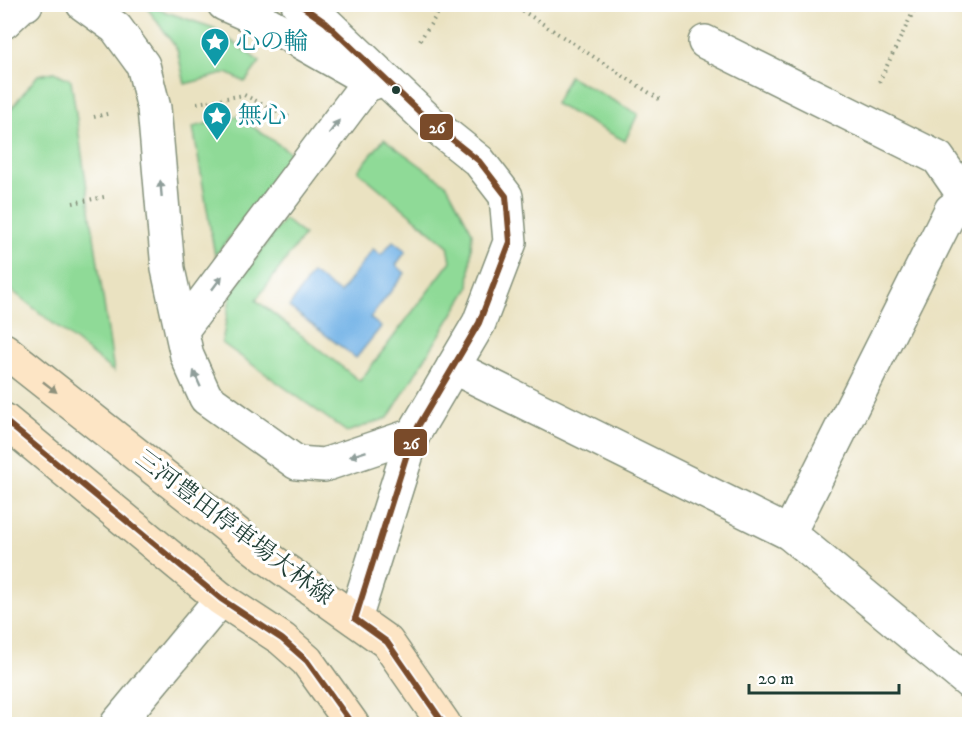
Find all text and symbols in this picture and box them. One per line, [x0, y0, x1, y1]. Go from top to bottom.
place icon: 心の輪 [199, 26, 231, 68]
place label: 心の輪 [236, 27, 308, 57]
unlabelled marker [390, 84, 402, 96]
place icon: 無心 [201, 100, 233, 142]
place label: 無心 [238, 101, 286, 131]
line badge: 26 [419, 113, 454, 141]
text: 26 [429, 118, 447, 138]
one-way arrow [328, 120, 340, 136]
one-way arrow [156, 179, 165, 198]
one-way arrow [210, 275, 223, 291]
one-way arrow [192, 370, 202, 388]
one-way arrow [43, 380, 58, 392]
line badge: 26 [393, 428, 428, 457]
text: 26 [403, 434, 421, 454]
street label: 三河豊田停車場大林線 [129, 444, 339, 612]
one-way arrow [349, 449, 367, 459]
scale bar [749, 657, 899, 695]
text: 20 m [758, 668, 794, 690]

